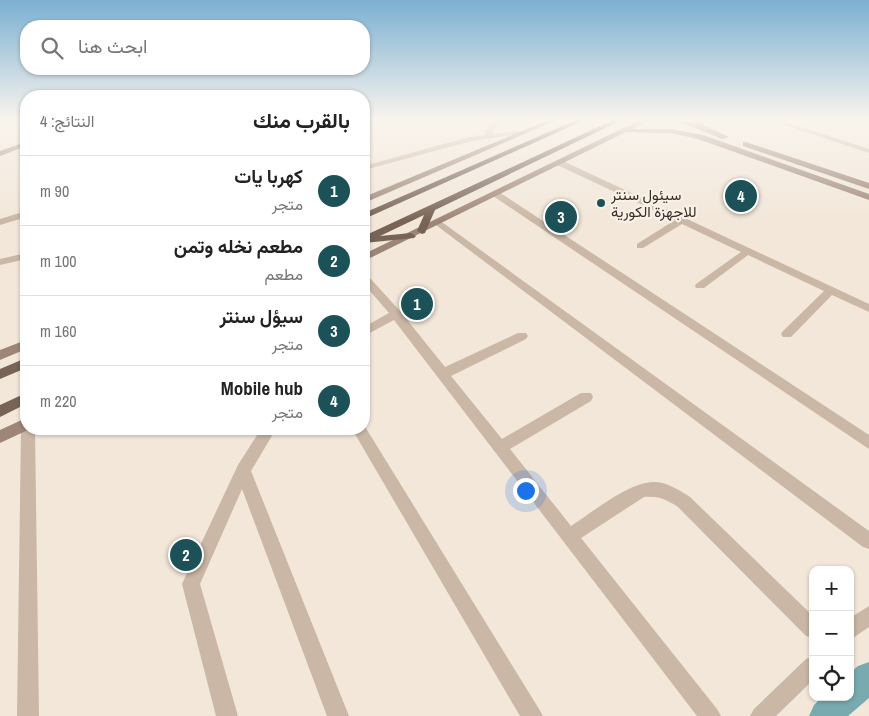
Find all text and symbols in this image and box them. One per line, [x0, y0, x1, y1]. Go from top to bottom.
search box [20, 20, 370, 75]
text: ابحث هنا [78, 33, 148, 59]
icon: search [38, 34, 66, 62]
text: بالقرب منك [253, 106, 350, 135]
text: النتائج: 4 [40, 110, 95, 132]
text: كهربا يات [234, 163, 303, 189]
pin: 4 [725, 177, 757, 215]
text: 90 m [40, 180, 69, 202]
text: 1 [330, 180, 338, 202]
place label: سيئول سنتر للاجهزة الكورية [610, 184, 697, 222]
text: متجر [272, 193, 303, 215]
marker: سيئول سنتر للاجهزة الكورية [595, 197, 607, 209]
pin: 3 [545, 198, 577, 236]
text: مطعم نخله وتمن [174, 233, 303, 259]
text: 100 m [40, 250, 76, 272]
text: 2 [330, 250, 338, 272]
text: مطعم [264, 263, 303, 285]
pin: 1 [401, 285, 433, 323]
text: سيؤل سنتر [220, 303, 303, 329]
text: 160 m [40, 320, 76, 342]
text: 3 [330, 320, 338, 342]
text: متجر [272, 333, 303, 355]
text: Mobile hub [221, 375, 303, 401]
text: 220 m [40, 390, 76, 412]
text: 4 [330, 390, 338, 412]
text: متجر [272, 401, 303, 423]
your location [513, 478, 539, 504]
pin: 2 [170, 536, 202, 574]
map controls [809, 566, 854, 701]
button: + [809, 566, 854, 611]
button: − [809, 611, 854, 656]
button: locate [809, 656, 854, 701]

